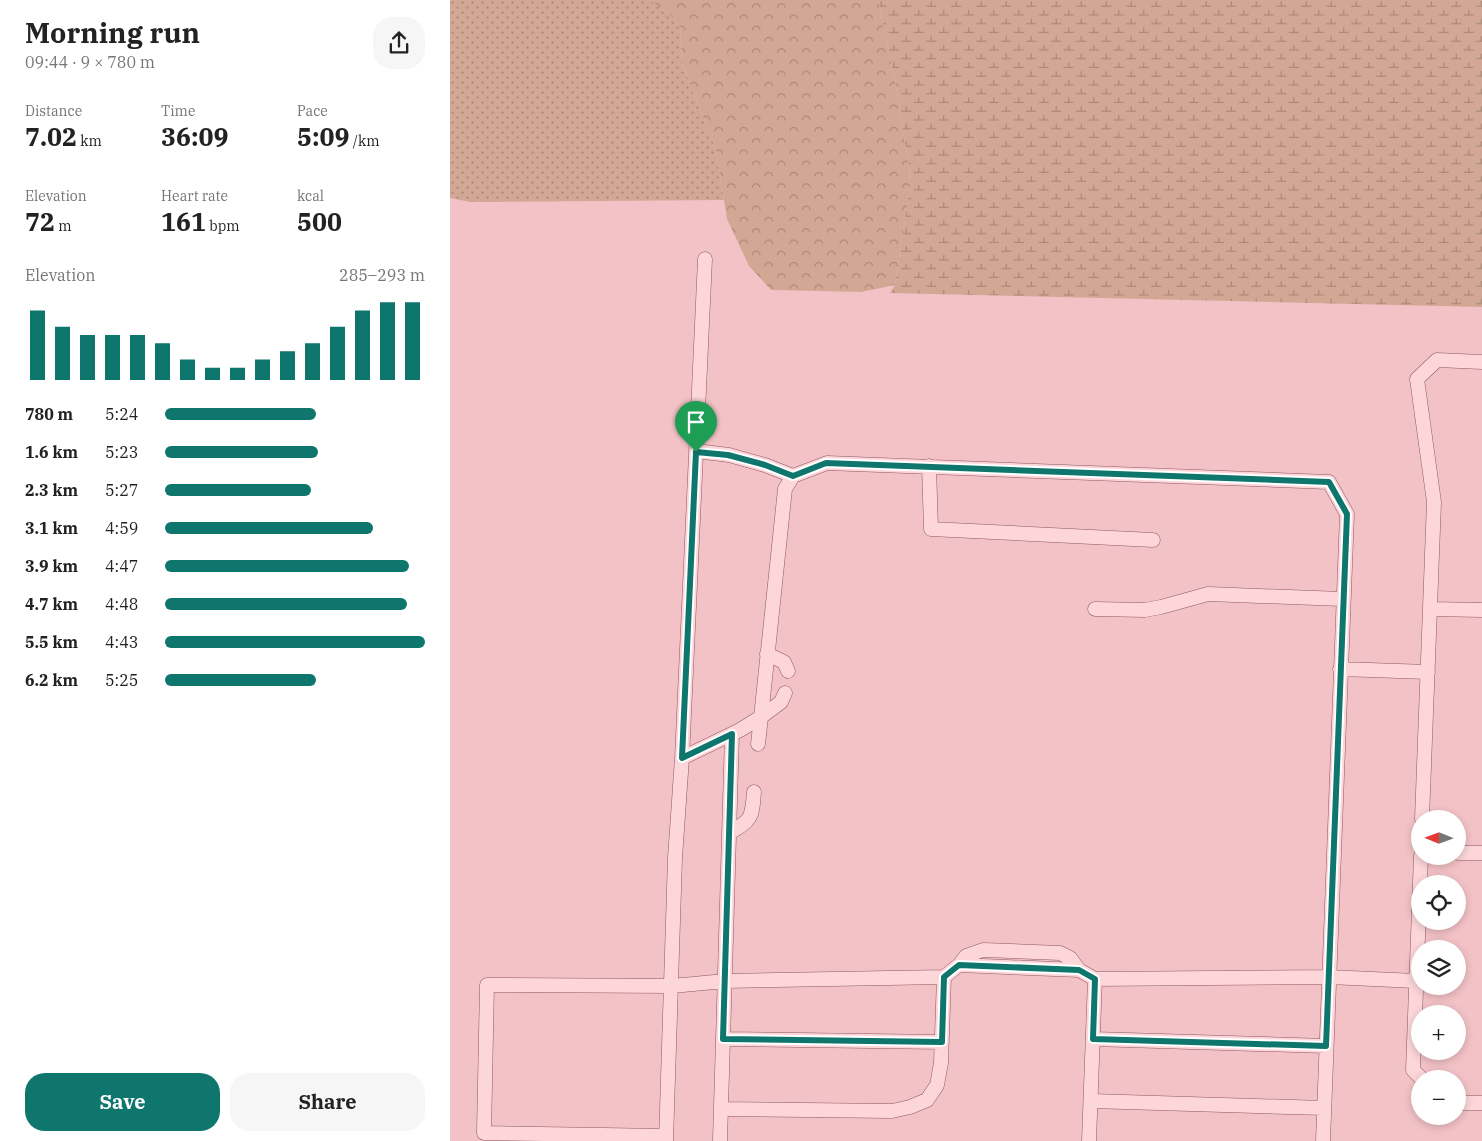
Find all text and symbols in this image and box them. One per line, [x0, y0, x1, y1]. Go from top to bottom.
text: Morning run [25, 14, 200, 51]
button: share [373, 17, 425, 69]
text: 09:44 · 9 × 780 m [25, 52, 155, 72]
text: Distance [25, 102, 82, 120]
text: Time [161, 102, 195, 120]
text: Pace [297, 102, 328, 120]
text: 7.02 [25, 120, 77, 153]
text: 36:09 [161, 120, 229, 153]
text: 5:09 [297, 120, 350, 153]
text: km [77, 132, 102, 150]
text: /km [350, 132, 379, 150]
text: Elevation [25, 187, 87, 205]
text: Heart rate [161, 187, 228, 205]
text: kcal [297, 187, 324, 205]
text: 72 [25, 205, 55, 238]
text: 161 [161, 205, 206, 238]
text: 500 [297, 205, 342, 238]
text: m [55, 217, 72, 235]
text: bpm [206, 217, 240, 235]
text: Elevation [25, 265, 95, 285]
text: 285–293 m [339, 265, 425, 285]
pin [675, 401, 717, 452]
text: 780 m [25, 404, 73, 424]
text: 5:24 [105, 404, 138, 424]
icon: arrive [682, 408, 710, 436]
text: 1.6 km [25, 442, 78, 462]
text: 5:23 [105, 442, 138, 462]
text: 2.3 km [25, 480, 78, 500]
text: 5:27 [105, 480, 138, 500]
text: 3.1 km [25, 518, 78, 538]
text: 4:59 [105, 518, 138, 538]
text: 3.9 km [25, 556, 78, 576]
text: 4:47 [105, 556, 138, 576]
text: 4.7 km [25, 594, 78, 614]
text: 4:48 [105, 594, 138, 614]
text: 5.5 km [25, 632, 78, 652]
text: 4:43 [105, 632, 138, 652]
text: 6.2 km [25, 670, 78, 690]
text: 5:25 [105, 670, 138, 690]
north arrow [1411, 810, 1466, 865]
map controls [1411, 810, 1466, 1125]
button: locate [1411, 875, 1466, 930]
button: layers [1411, 940, 1466, 995]
button: + [1411, 1005, 1466, 1060]
button: − [1411, 1070, 1466, 1125]
button: Save [25, 1073, 220, 1131]
button: Share [230, 1073, 425, 1131]

